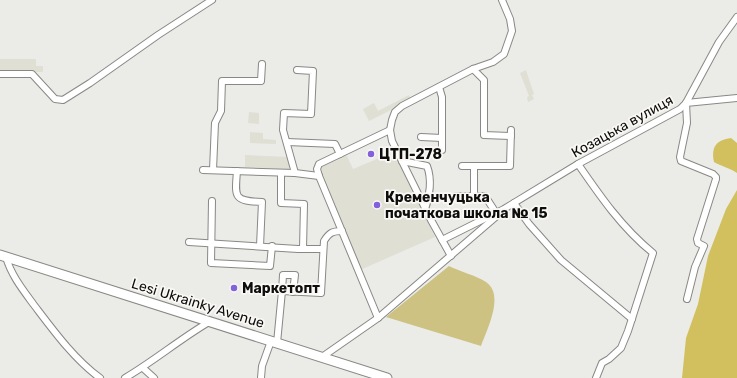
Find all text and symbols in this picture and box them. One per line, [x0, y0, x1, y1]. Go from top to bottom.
street label: Козацька вулиця [568, 91, 676, 161]
place label: ЦТП-278 [379, 146, 442, 163]
marker: ЦТП-278 [366, 149, 376, 159]
place label: Кременчуцька початкова школа № 15 [385, 189, 548, 222]
marker: Кременчуцька початкова школа № 15 [372, 200, 382, 210]
street label: Lesi Ukrainky Avenue [129, 275, 266, 332]
place label: Маркетопт [242, 280, 320, 297]
marker: Маркетопт [229, 283, 239, 293]

